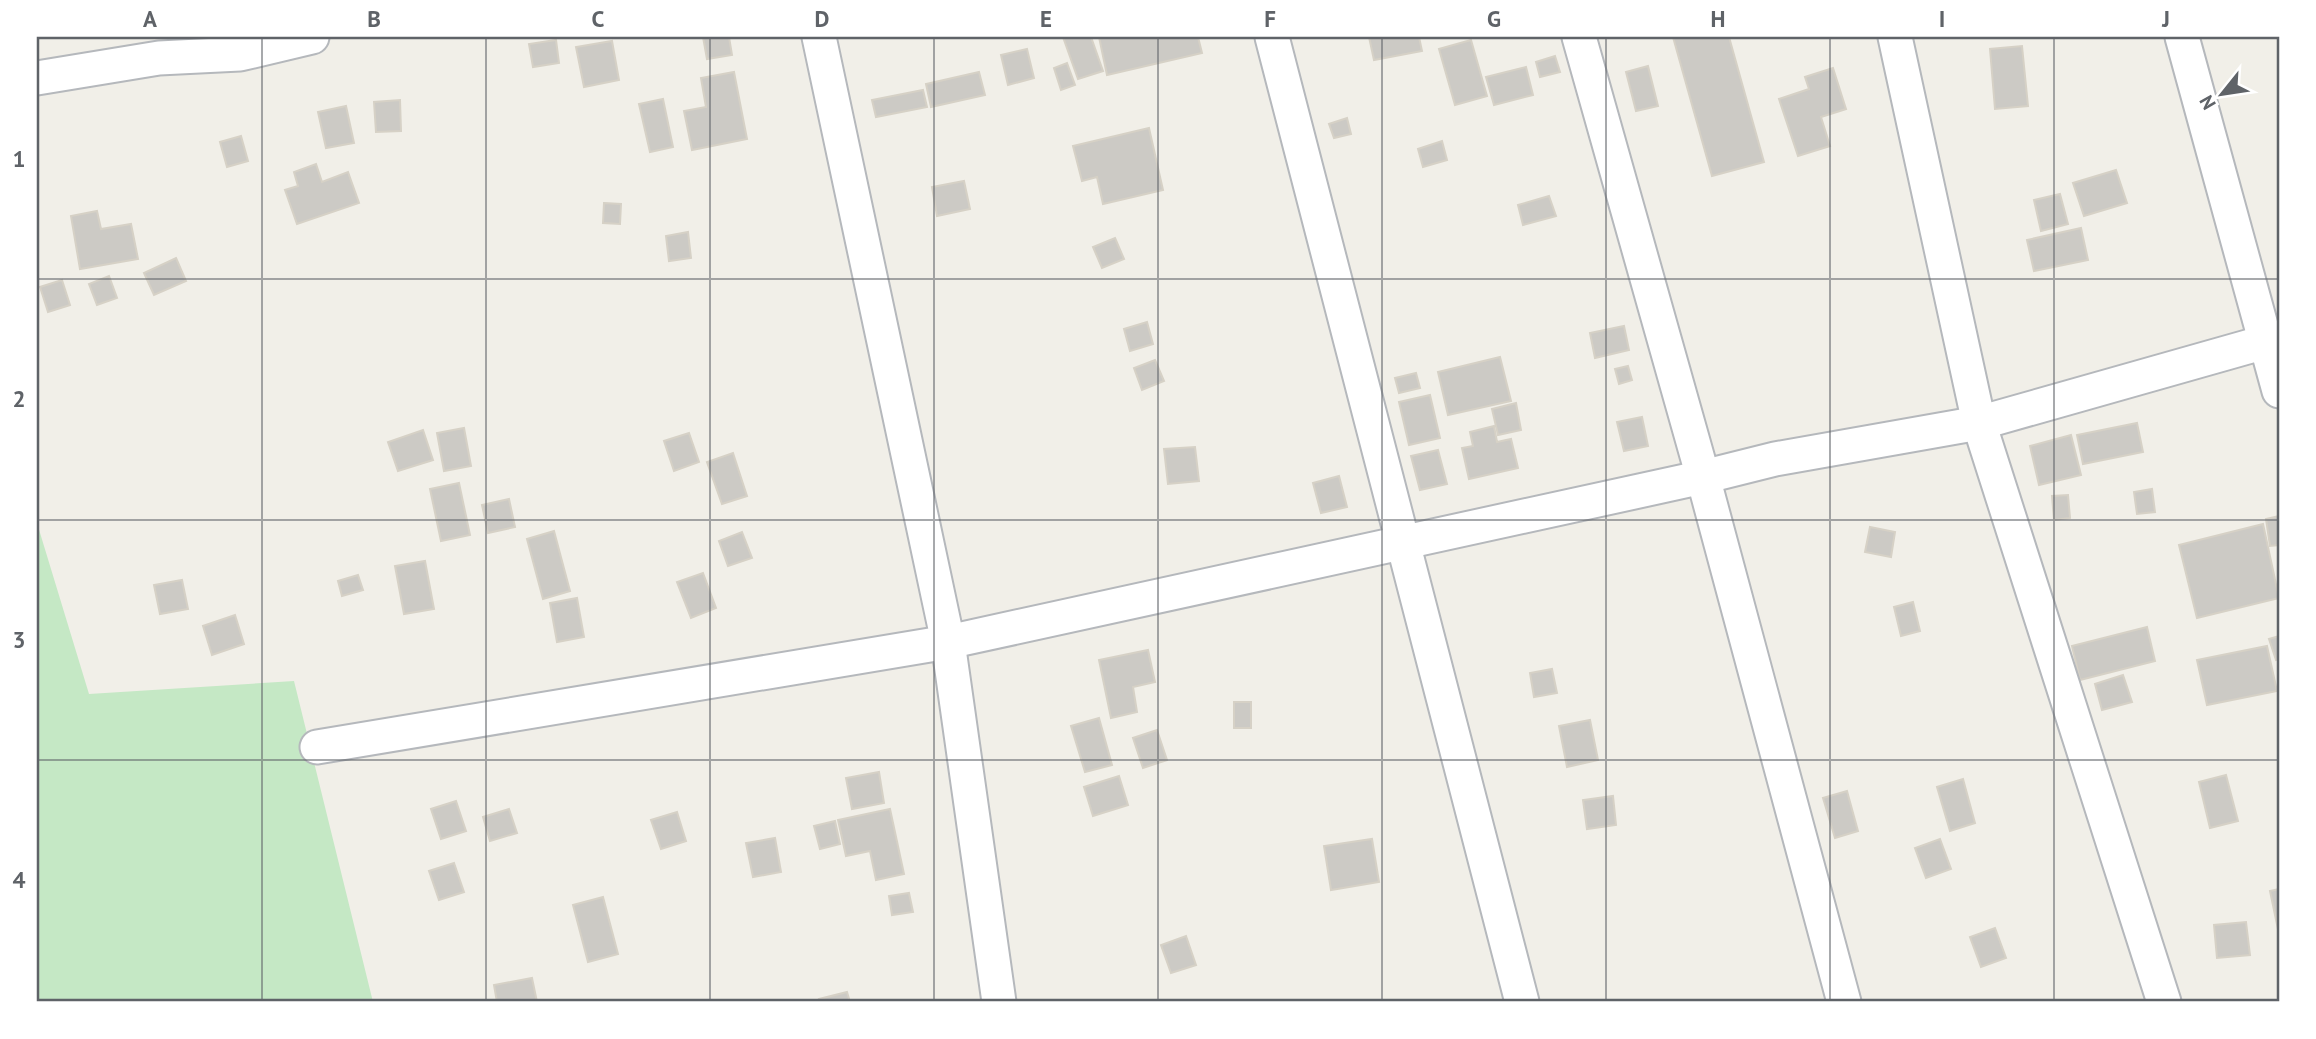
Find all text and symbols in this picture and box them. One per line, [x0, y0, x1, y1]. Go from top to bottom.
text: A [143, 4, 157, 33]
text: B [367, 4, 381, 33]
text: C [592, 4, 605, 33]
text: D [815, 4, 829, 33]
text: E [1040, 4, 1052, 33]
text: F [1264, 4, 1276, 33]
text: G [1487, 4, 1501, 33]
text: H [1711, 4, 1725, 33]
text: I [1939, 4, 1945, 33]
text: J [2161, 4, 2170, 33]
north arrow [2186, 60, 2256, 130]
text: N [2194, 91, 2221, 114]
text: 1 [12, 144, 26, 173]
text: 2 [12, 384, 26, 413]
text: 3 [12, 625, 26, 654]
text: 4 [12, 865, 26, 894]

